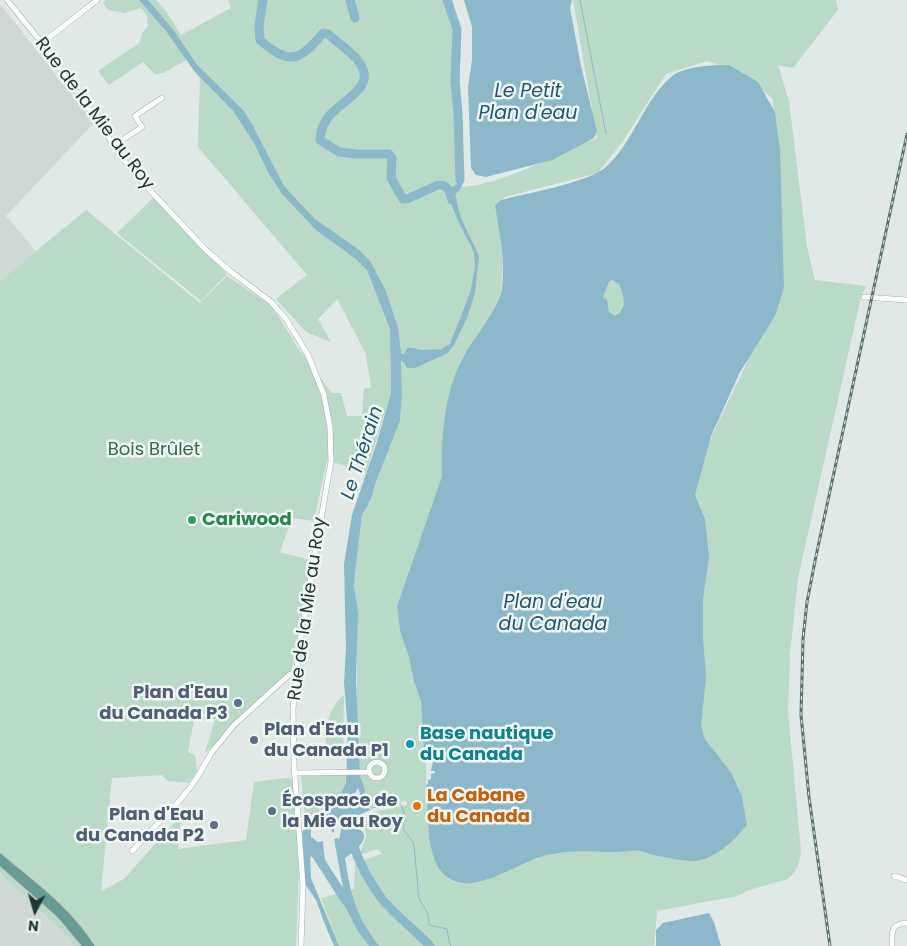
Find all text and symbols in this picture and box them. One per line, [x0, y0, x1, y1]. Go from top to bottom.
street label: Rue de la Mie au Roy [30, 34, 158, 194]
water label: Le Petit Plan d'eau [479, 81, 577, 125]
water label: Le Thérain [337, 404, 389, 502]
park label: Bois Brûlet [108, 439, 200, 461]
place label: Cariwood [202, 509, 292, 531]
marker: Cariwood [186, 514, 198, 526]
street label: Rue de la Mie au Roy [284, 516, 332, 702]
water label: Plan d'eau du Canada [499, 592, 607, 636]
place label: Plan d'Eau du Canada P3 [99, 682, 228, 724]
marker: Plan d'Eau du Canada P3 [232, 697, 244, 709]
place label: Plan d'Eau du Canada P1 [264, 719, 389, 762]
place label: Base nautique du Canada [420, 723, 554, 766]
marker: Plan d'Eau du Canada P1 [248, 734, 260, 746]
marker: Base nautique du Canada [404, 738, 416, 750]
place label: La Cabane du Canada [427, 785, 530, 828]
place label: Écospace de la Mie au Roy [282, 790, 403, 832]
marker: La Cabane du Canada [411, 800, 423, 812]
place label: Plan d'Eau du Canada P2 [76, 804, 204, 846]
marker: Écospace de la Mie au Roy [266, 805, 278, 817]
marker: Plan d'Eau du Canada P2 [208, 819, 220, 831]
north arrow [10, 886, 60, 936]
text: N [27, 915, 40, 936]

